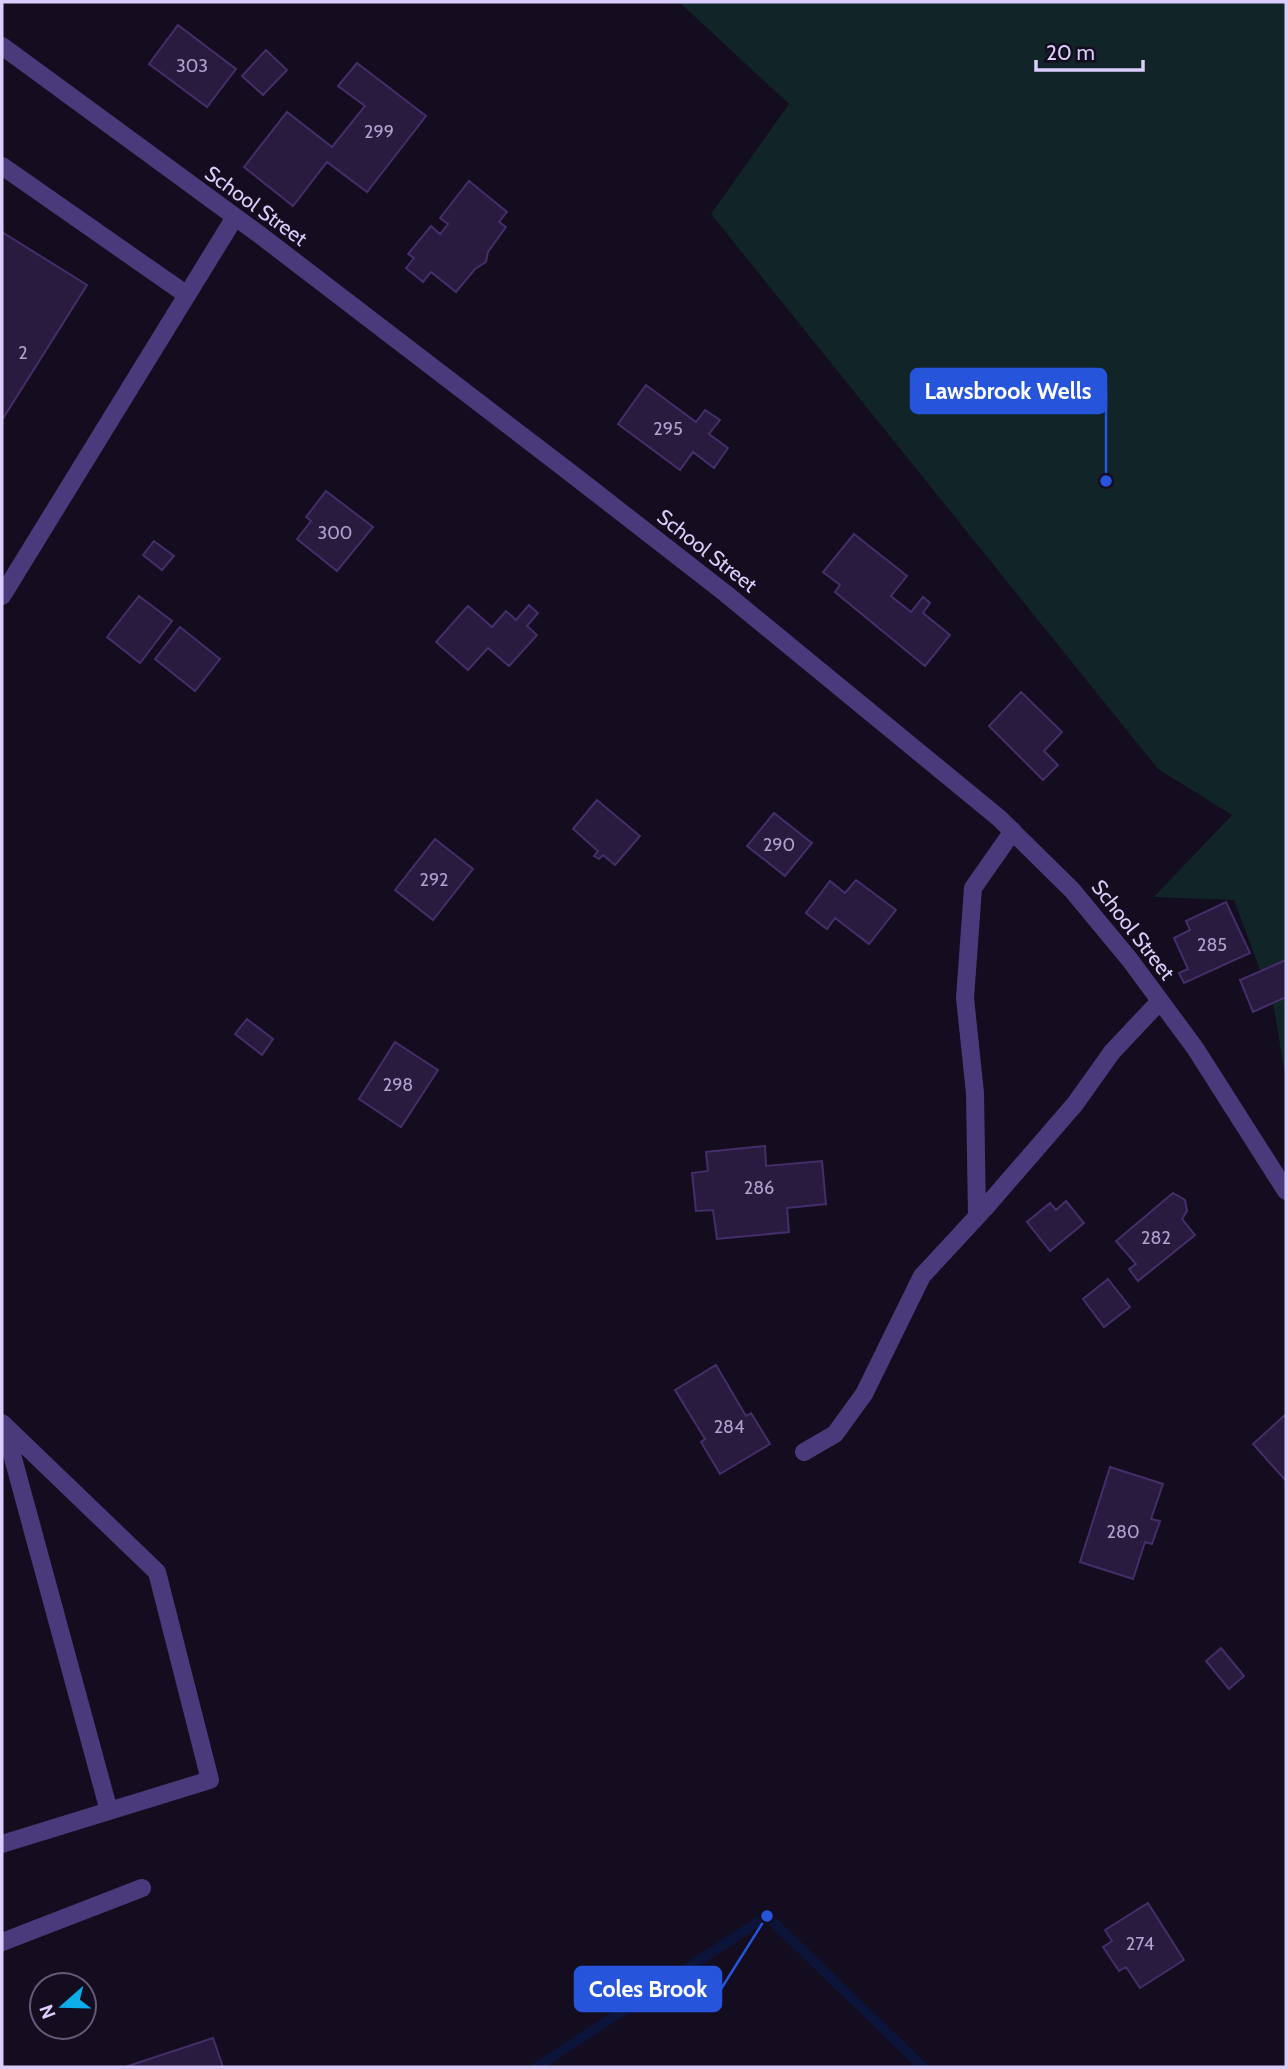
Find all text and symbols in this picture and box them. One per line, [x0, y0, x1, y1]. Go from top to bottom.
scale bar [1036, 28, 1143, 72]
text: 20 m [1046, 40, 1095, 65]
house number: 303 [176, 55, 208, 77]
house number: 299 [364, 121, 394, 143]
street label: School Street [200, 160, 312, 251]
house number: 2 [18, 342, 28, 364]
callout: Lawsbrook Wells [911, 369, 1106, 413]
text: Lawsbrook Wells [924, 377, 1092, 405]
house number: 295 [653, 418, 683, 440]
street label: School Street [652, 504, 762, 597]
house number: 300 [318, 522, 352, 544]
house number: 290 [763, 834, 795, 856]
house number: 292 [419, 869, 449, 891]
street label: School Street [1087, 875, 1180, 985]
house number: 285 [1197, 934, 1227, 956]
house number: 298 [383, 1074, 413, 1096]
house number: 286 [744, 1177, 774, 1199]
house number: 282 [1141, 1227, 1171, 1249]
house number: 284 [714, 1416, 744, 1438]
house number: 280 [1107, 1521, 1139, 1543]
house number: 274 [1126, 1933, 1154, 1955]
callout: Coles Brook [575, 1967, 721, 2011]
north arrow [28, 1971, 98, 2041]
text: Coles Brook [589, 1975, 708, 2003]
text: N [34, 2001, 61, 2022]

